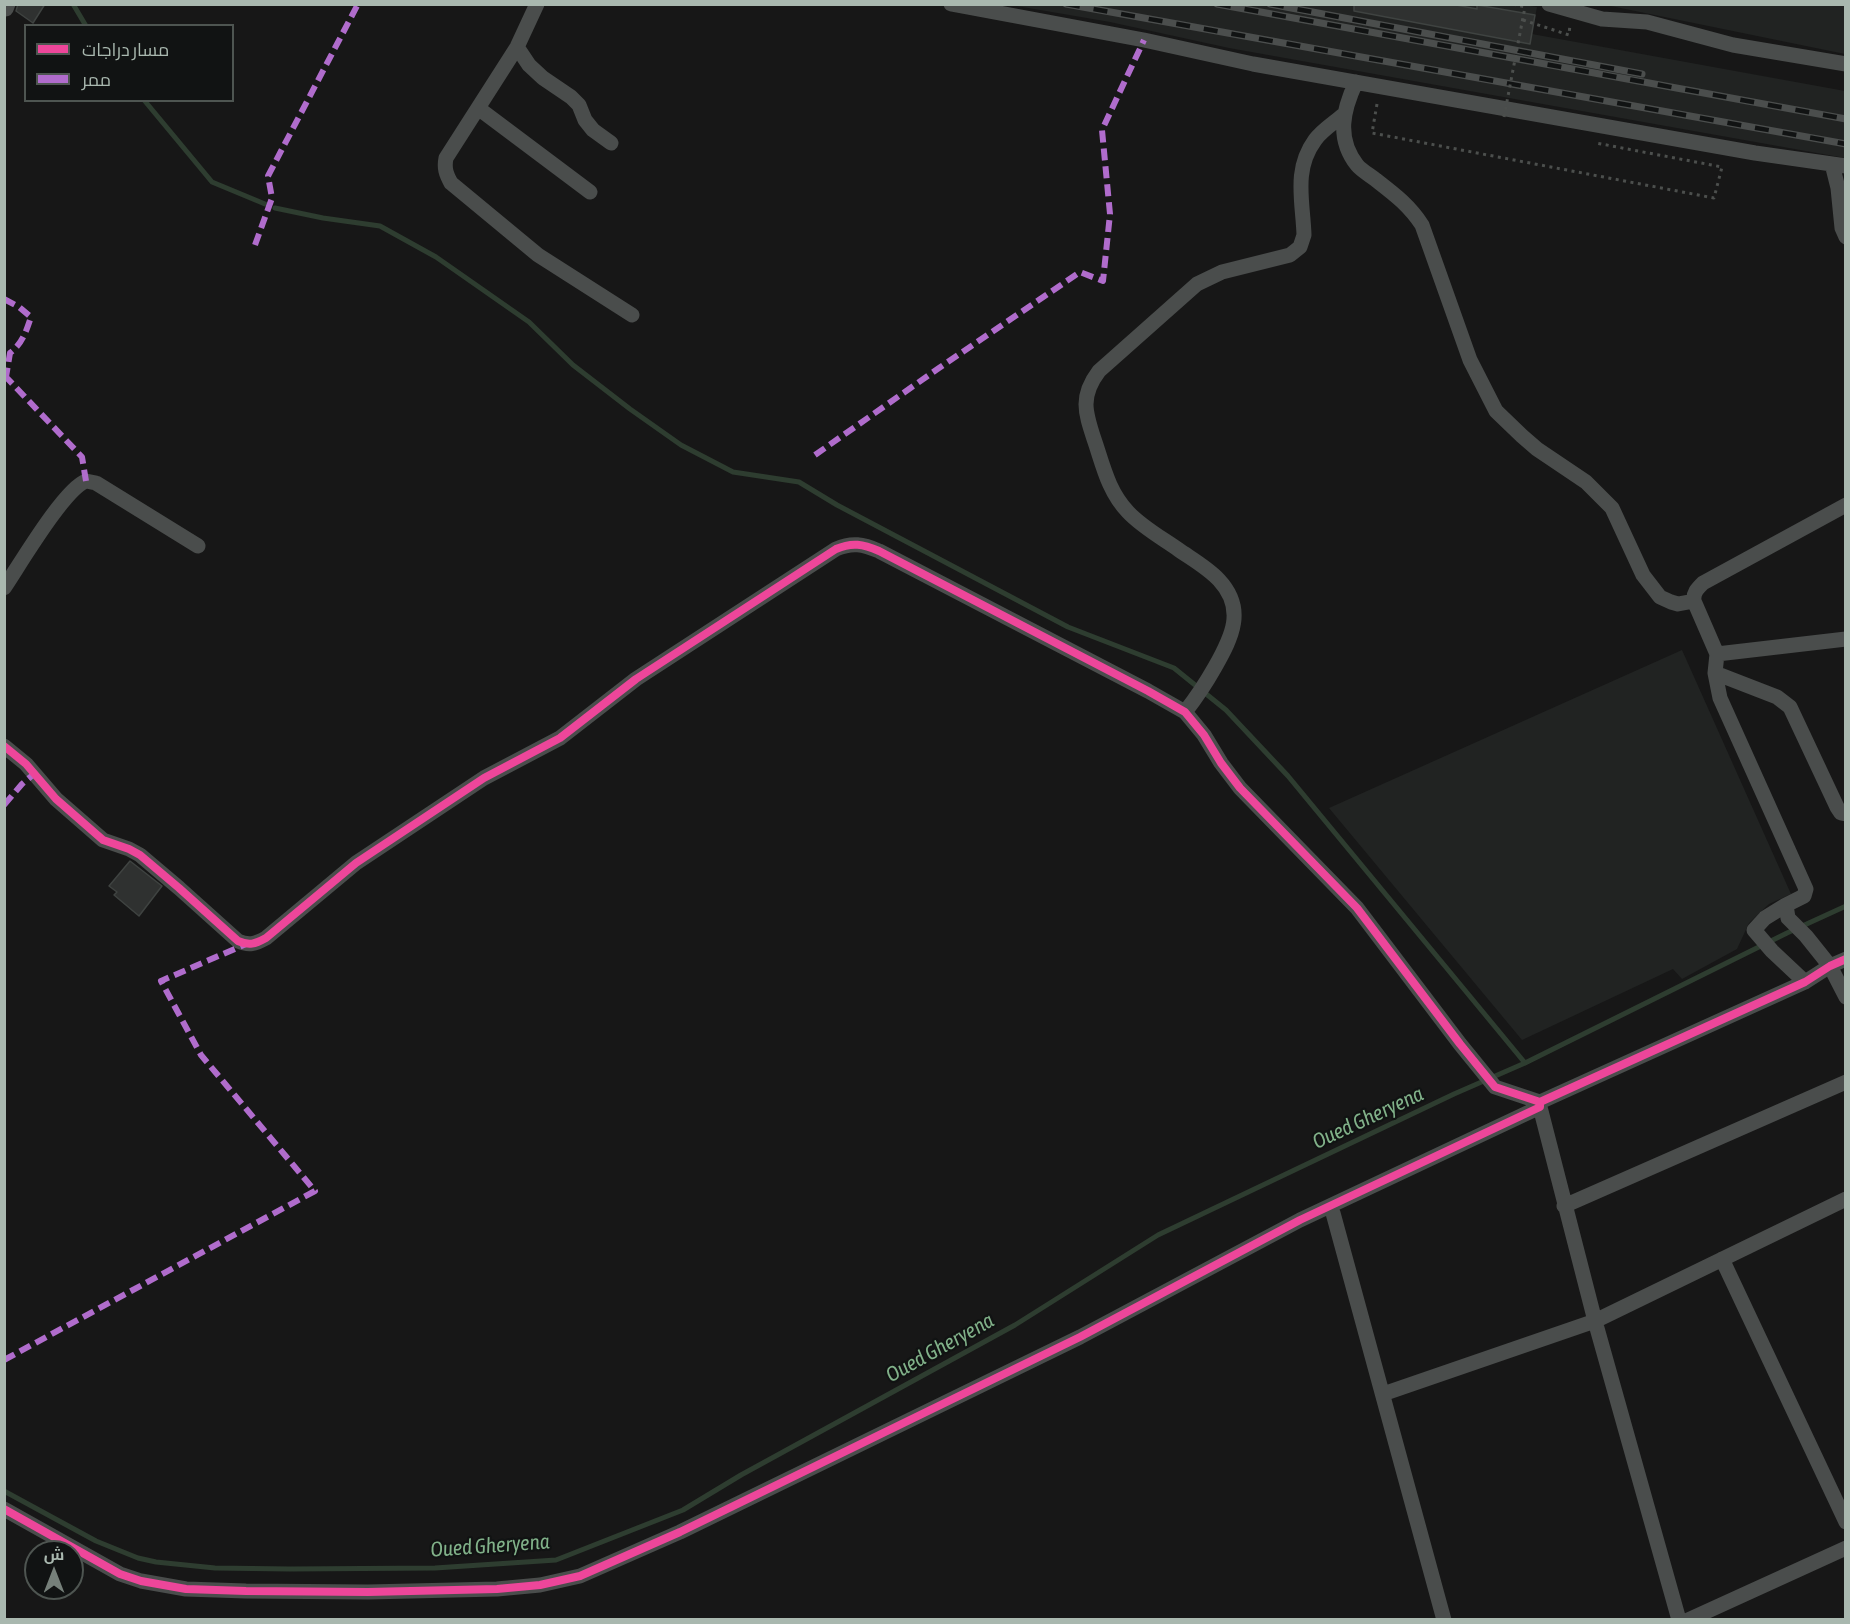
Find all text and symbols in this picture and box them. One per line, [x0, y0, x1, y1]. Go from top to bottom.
legend [24, 24, 234, 102]
text: مسار دراجات [82, 39, 169, 60]
text: ممر [82, 69, 111, 90]
water label: Oued Gheryena [1309, 1081, 1427, 1155]
water label: Oued Gheryena [882, 1308, 998, 1388]
water label: Oued Gheryena [430, 1529, 550, 1563]
north arrow [24, 1540, 84, 1600]
text: ش [44, 1545, 64, 1563]

